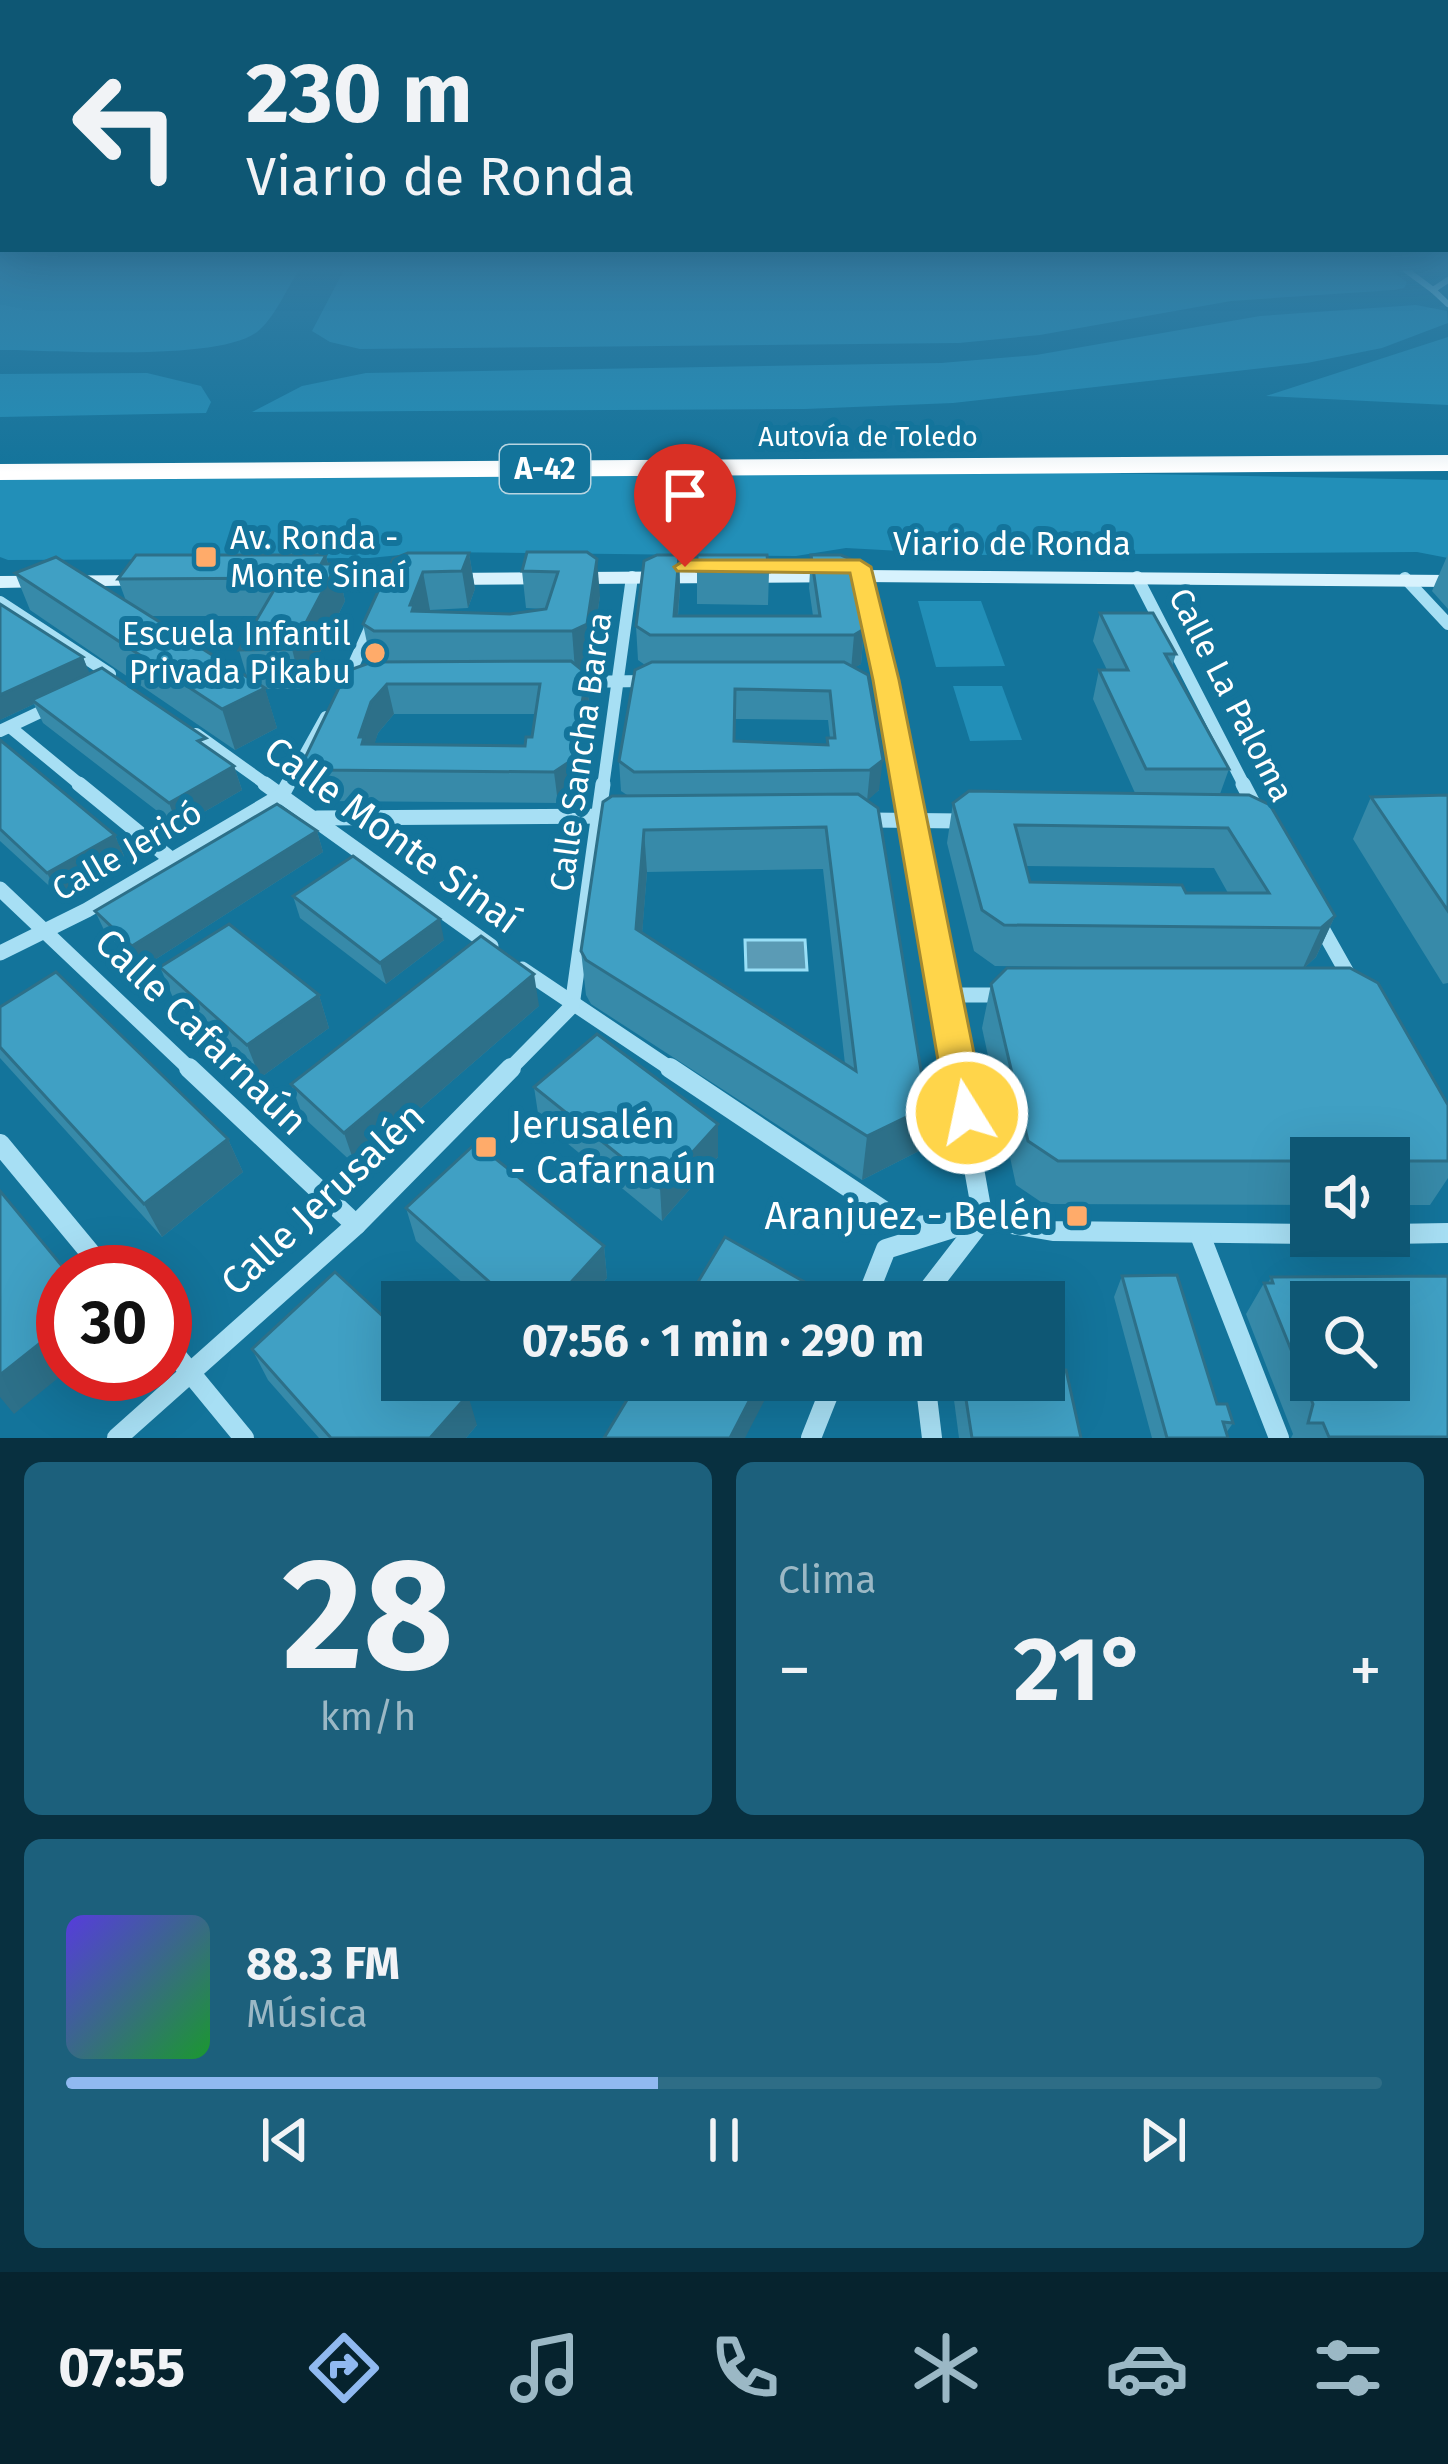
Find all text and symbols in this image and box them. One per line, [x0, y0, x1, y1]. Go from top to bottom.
text: 230 m [246, 43, 473, 144]
icon: left [48, 48, 204, 204]
text: Viario de Ronda [246, 145, 635, 209]
street label: Autovía de Toledo [758, 421, 978, 453]
pin [634, 444, 736, 567]
road number: A-42 [500, 445, 590, 493]
icon: arrive [652, 462, 718, 528]
place label: Av. Ronda - Monte Sinaí [230, 518, 406, 596]
street label: Viario de Ronda [893, 524, 1131, 564]
marker: Av. Ronda - Monte Sinaí [193, 544, 219, 570]
street label: Calle La Paloma [1160, 581, 1302, 809]
street label: Calle Sancha Barca [542, 610, 620, 894]
place label: Escuela Infantil Privada Pikabu [122, 614, 351, 692]
marker: Escuela Infantil Privada Pikabu [362, 640, 388, 666]
street label: Calle Monte Sinaí [255, 727, 529, 943]
street label: Calle Jericó [45, 792, 209, 910]
street label: Calle Cafarnaún [85, 919, 317, 1145]
position arrow [904, 1050, 1030, 1176]
street label: Calle Jerusalén [212, 1093, 434, 1305]
place label: Jerusalén - Cafarnaún [510, 1102, 717, 1193]
marker: Jerusalén - Cafarnaún [473, 1134, 499, 1160]
map controls [1290, 1137, 1410, 1401]
button: sound [1290, 1137, 1410, 1257]
place label: Aranjuez - Belén [765, 1193, 1053, 1239]
marker: Aranjuez - Belén [1064, 1203, 1090, 1229]
speed limit sign: 30 [36, 1245, 192, 1401]
button: search [1290, 1281, 1410, 1401]
text: 07:56 · 1 min · 290 m [522, 1314, 924, 1368]
text: 28 [282, 1522, 454, 1709]
text: Clima [778, 1557, 877, 1603]
text: 21° [1013, 1616, 1147, 1724]
text: − [778, 1631, 811, 1710]
text: + [1349, 1631, 1382, 1710]
text: km/h [320, 1694, 416, 1740]
text: 88.3 FM [246, 1937, 400, 1991]
text: Música [246, 1991, 368, 2037]
icon: previous [252, 2107, 318, 2173]
icon: pause [691, 2107, 757, 2173]
icon: next [1130, 2107, 1196, 2173]
icon: directions [302, 2326, 386, 2410]
icon: music [503, 2326, 587, 2410]
icon: phone [703, 2326, 787, 2410]
icon: climate [904, 2326, 988, 2410]
icon: car [1105, 2326, 1189, 2410]
icon: filters [1306, 2326, 1390, 2410]
text: 07:55 [58, 2336, 185, 2400]

